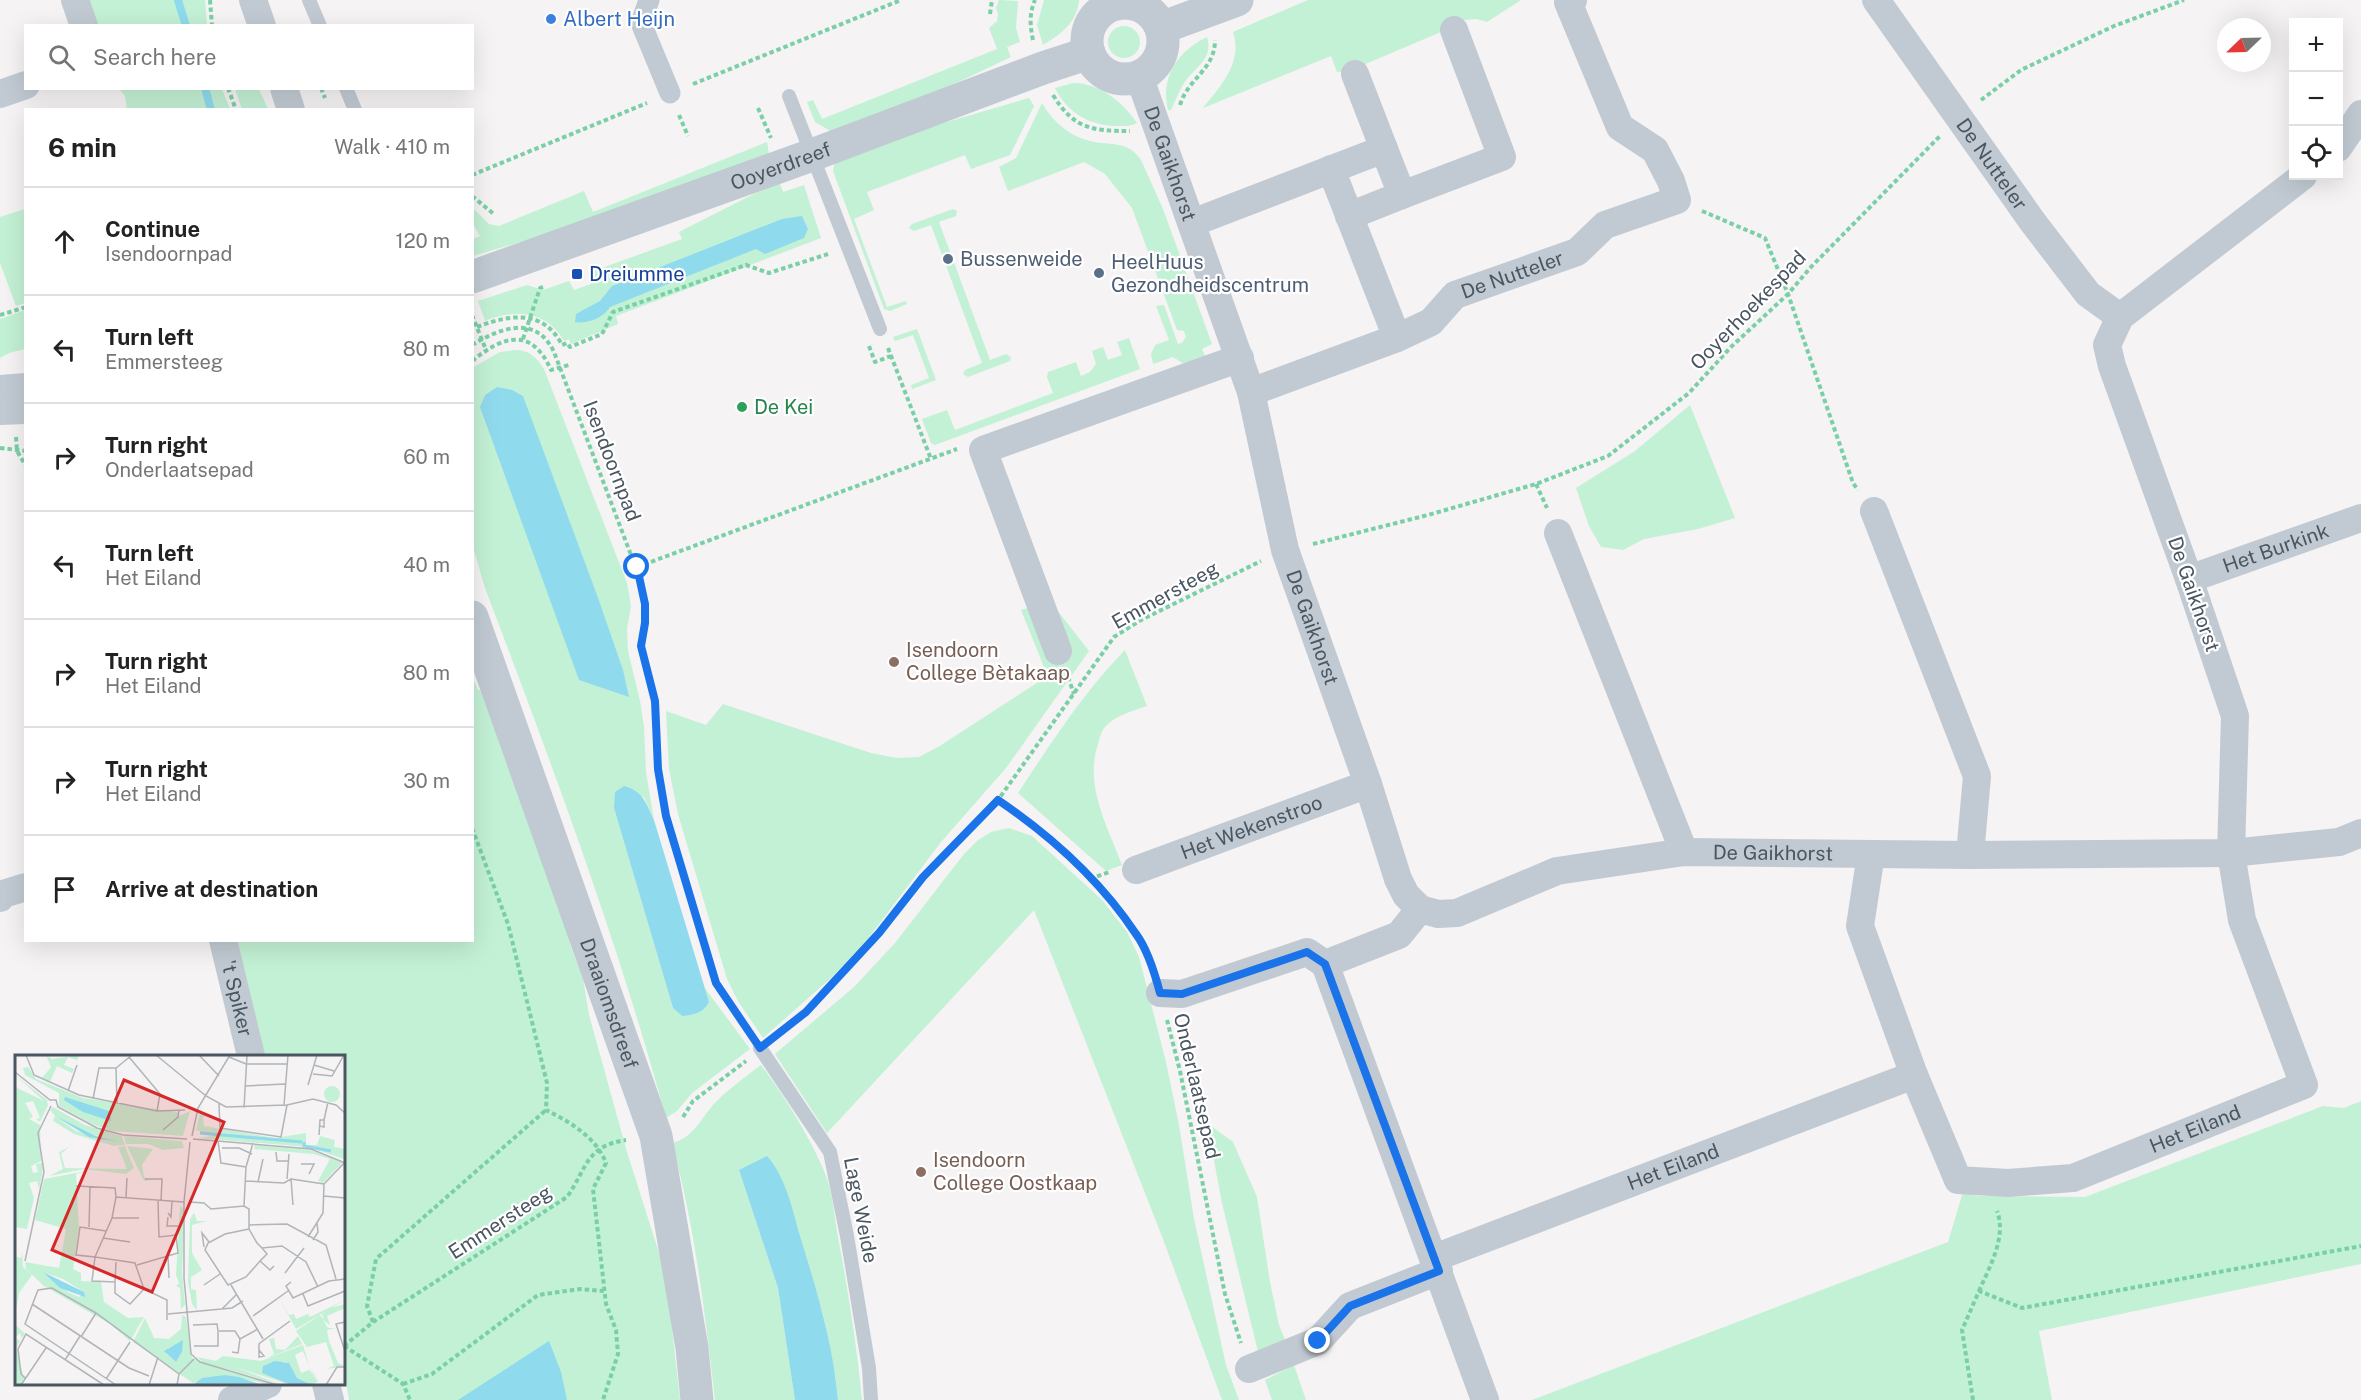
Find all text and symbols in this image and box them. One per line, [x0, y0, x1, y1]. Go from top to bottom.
place label: Albert Heijn [563, 7, 675, 31]
marker: Albert Heijn [544, 12, 558, 26]
north arrow [2217, 18, 2271, 72]
map controls [2289, 18, 2343, 180]
button: + [2289, 18, 2343, 72]
search box [24, 24, 474, 90]
icon: search [45, 41, 78, 74]
text: Search here [93, 44, 217, 70]
button: − [2289, 72, 2343, 126]
street label: De Gaikhorst [1139, 103, 1201, 224]
street label: De Nutteler [1951, 114, 2033, 215]
button: locate [2289, 126, 2343, 180]
text: 6 min [48, 132, 117, 163]
text: Walk · 410 m [334, 135, 450, 159]
street label: Ooyerdreef [727, 137, 834, 195]
text: Continue [105, 216, 200, 242]
icon: ahead [48, 225, 81, 258]
text: 120 m [396, 229, 450, 253]
text: Isendoornpad [105, 242, 232, 266]
street label: Ooyerhoekespad [1685, 245, 1811, 375]
street label: De Nutteler [1458, 246, 1567, 304]
place label: Bussenweide [960, 247, 1083, 271]
place label: HeelHuus Gezondheidscentrum [1111, 250, 1309, 297]
marker: Bussenweide [941, 252, 955, 266]
place label: Dreiumme [589, 262, 684, 286]
marker: HeelHuus Gezondheidscentrum [1092, 266, 1106, 280]
marker: Dreiumme [570, 267, 584, 281]
text: Turn left [105, 324, 194, 350]
icon: left [48, 333, 81, 366]
text: 80 m [403, 337, 450, 361]
text: Emmersteeg [105, 350, 223, 374]
place label: De Kei [754, 395, 813, 419]
street label: Isendoornpad [578, 397, 646, 525]
marker: De Kei [735, 400, 749, 414]
text: Turn right [105, 432, 208, 458]
icon: right [48, 441, 81, 474]
text: 60 m [403, 445, 450, 469]
text: Onderlaatsepad [105, 458, 254, 482]
street label: Het Burkink [2219, 518, 2332, 578]
street label: De Gaikhorst [2163, 533, 2225, 655]
text: Turn left [105, 540, 194, 566]
icon: left [48, 549, 81, 582]
text: 40 m [403, 553, 450, 577]
route start [623, 553, 649, 579]
street label: Emmersteeg [1107, 556, 1223, 634]
text: Het Eiland [105, 566, 201, 590]
street label: De Gaikhorst [1281, 567, 1344, 688]
place label: Isendoorn College Bètakaap [906, 638, 1070, 685]
text: Turn right [105, 648, 208, 674]
marker: Isendoorn College Bètakaap [887, 655, 901, 669]
icon: right [48, 657, 81, 690]
text: 80 m [403, 661, 450, 685]
text: Het Eiland [105, 674, 201, 698]
text: Turn right [105, 756, 208, 782]
icon: right [48, 765, 81, 798]
text: 30 m [403, 769, 450, 793]
text: Het Eiland [105, 782, 201, 806]
street label: Het Wekenstroo [1177, 790, 1326, 864]
street label: De Gaikhorst [1713, 840, 1833, 866]
icon: arrive [48, 873, 81, 906]
text: Arrive at destination [105, 876, 318, 902]
street label: Draaiomsdreef [575, 935, 643, 1072]
street label: 't Spiker [216, 958, 258, 1039]
street label: Onderlaatsepad [1169, 1011, 1225, 1161]
inset map [15, 1055, 345, 1385]
street label: Het Eiland [2146, 1100, 2244, 1158]
street label: Het Eiland [1624, 1138, 1723, 1195]
place label: Isendoorn College Oostkaap [933, 1148, 1097, 1195]
street label: Lage Weide [839, 1155, 883, 1265]
marker: Isendoorn College Oostkaap [914, 1165, 928, 1179]
street label: Emmersteeg [444, 1180, 556, 1264]
route end [1304, 1327, 1330, 1353]

